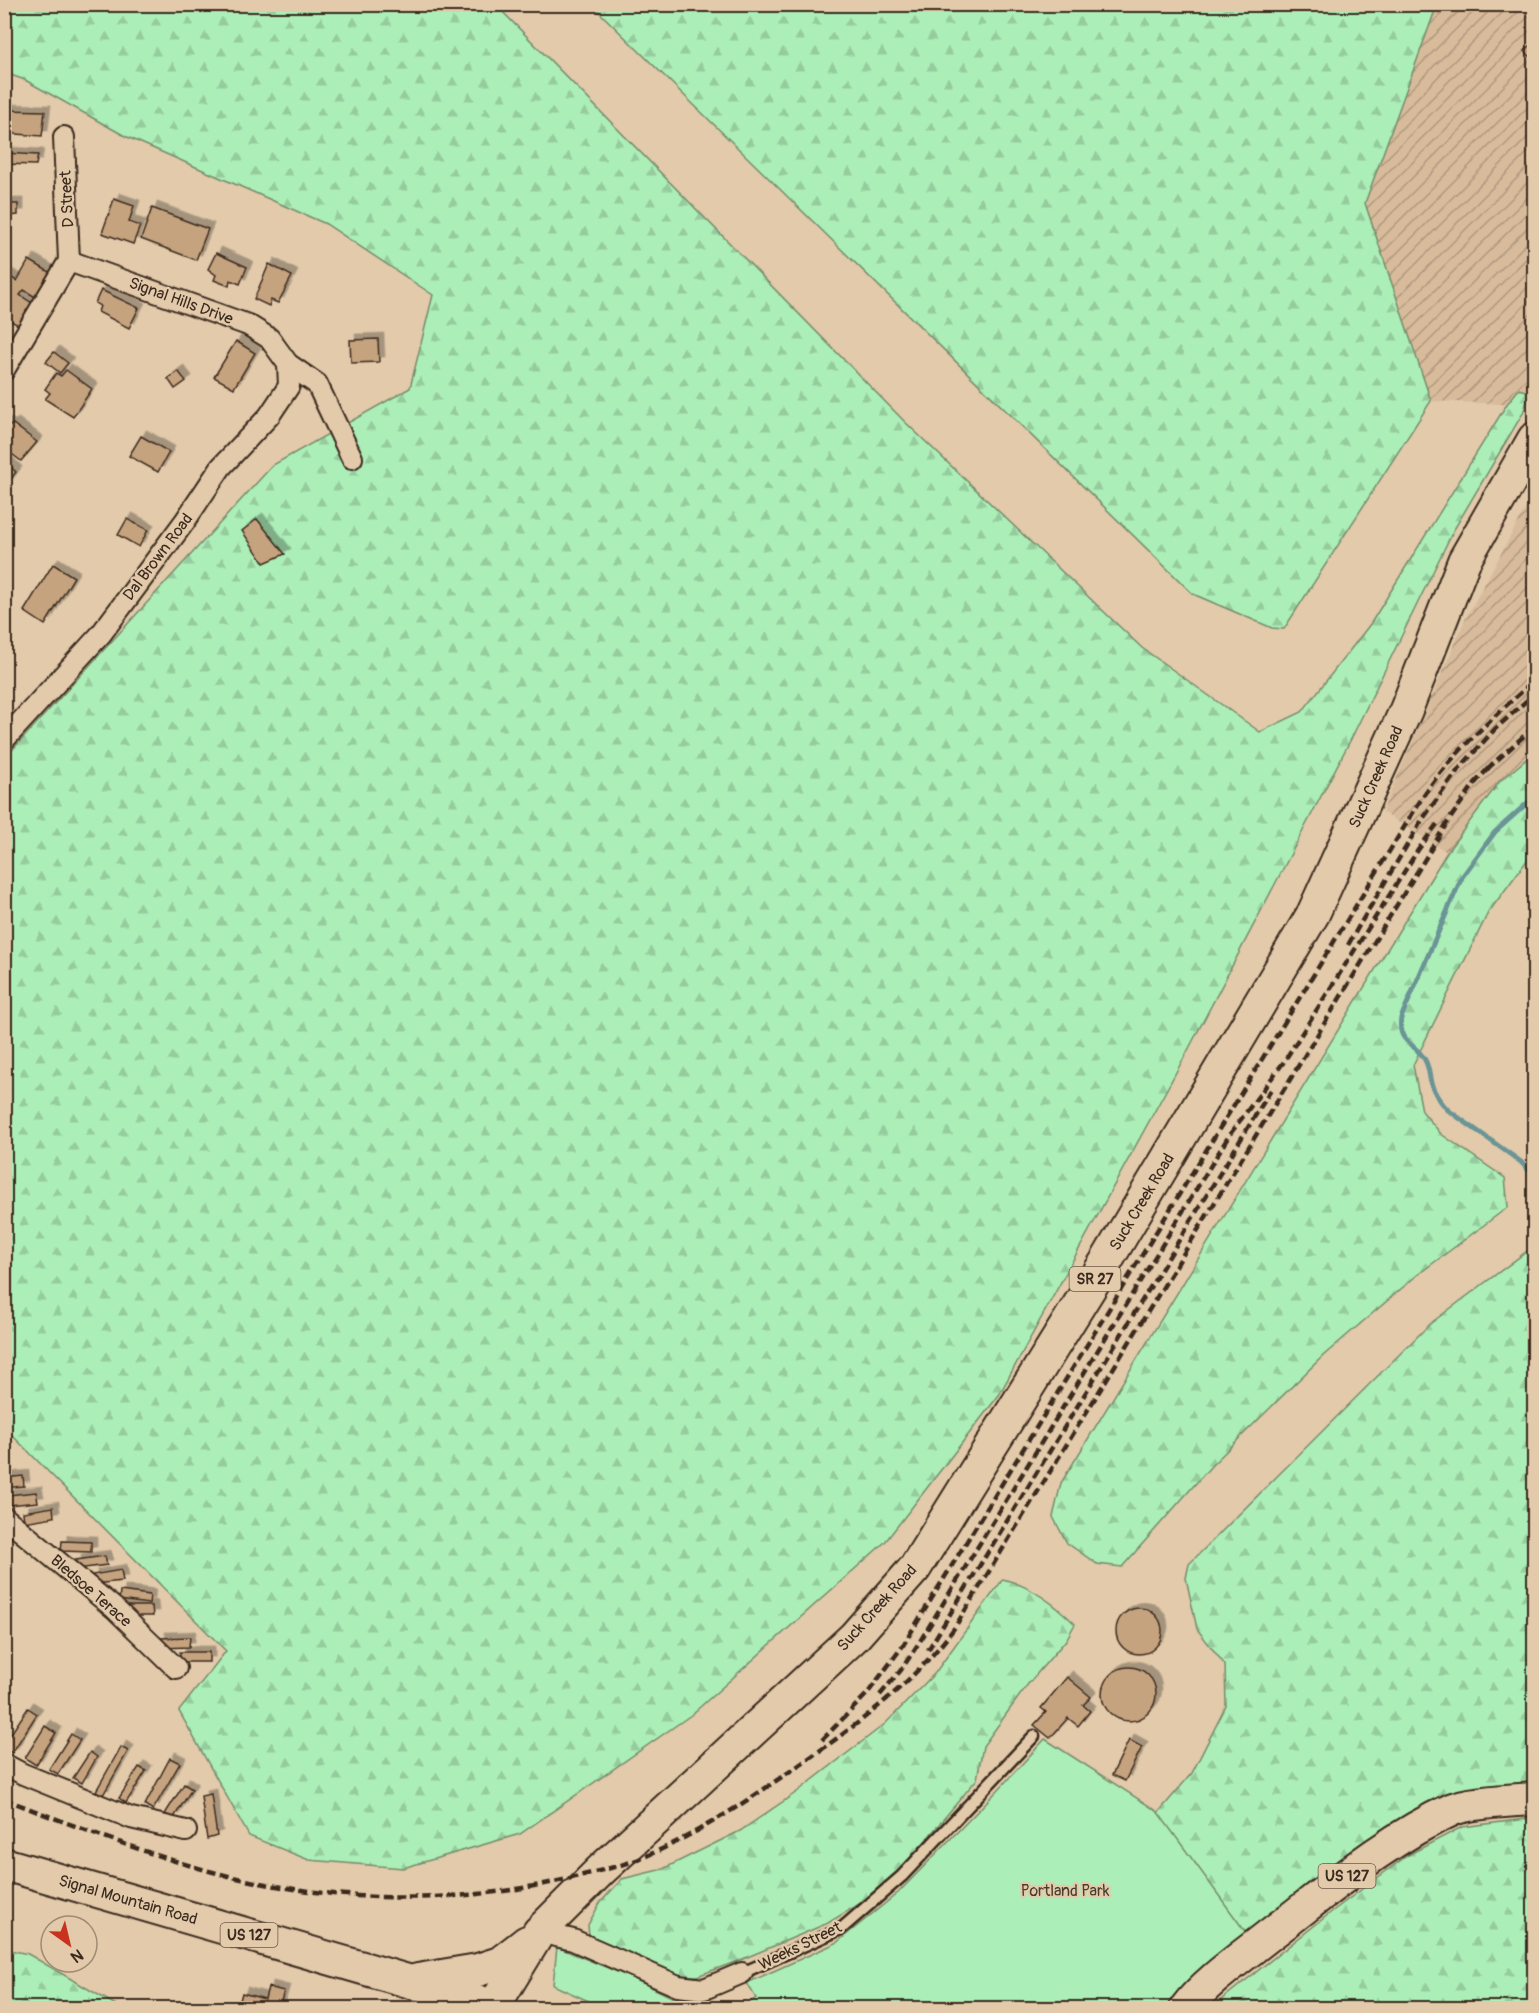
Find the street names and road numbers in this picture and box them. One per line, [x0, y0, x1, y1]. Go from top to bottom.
street label: D Street [55, 170, 78, 228]
street label: Signal Hills Drive [126, 273, 236, 329]
street label: Dal Brown Road [119, 509, 197, 605]
street label: Suck Creek Road [1345, 723, 1407, 831]
street label: Suck Creek Road [1105, 1150, 1179, 1254]
road number: SR 27 [1070, 1267, 1120, 1291]
street label: Bledsoe Terace [46, 1550, 136, 1632]
street label: Suck Creek Road [833, 1560, 921, 1656]
road number: US 127 [1318, 1864, 1376, 1888]
street label: Signal Mountain Road [56, 1871, 200, 1929]
street label: Weeks Street [755, 1917, 845, 1975]
road number: US 127 [220, 1923, 278, 1947]

